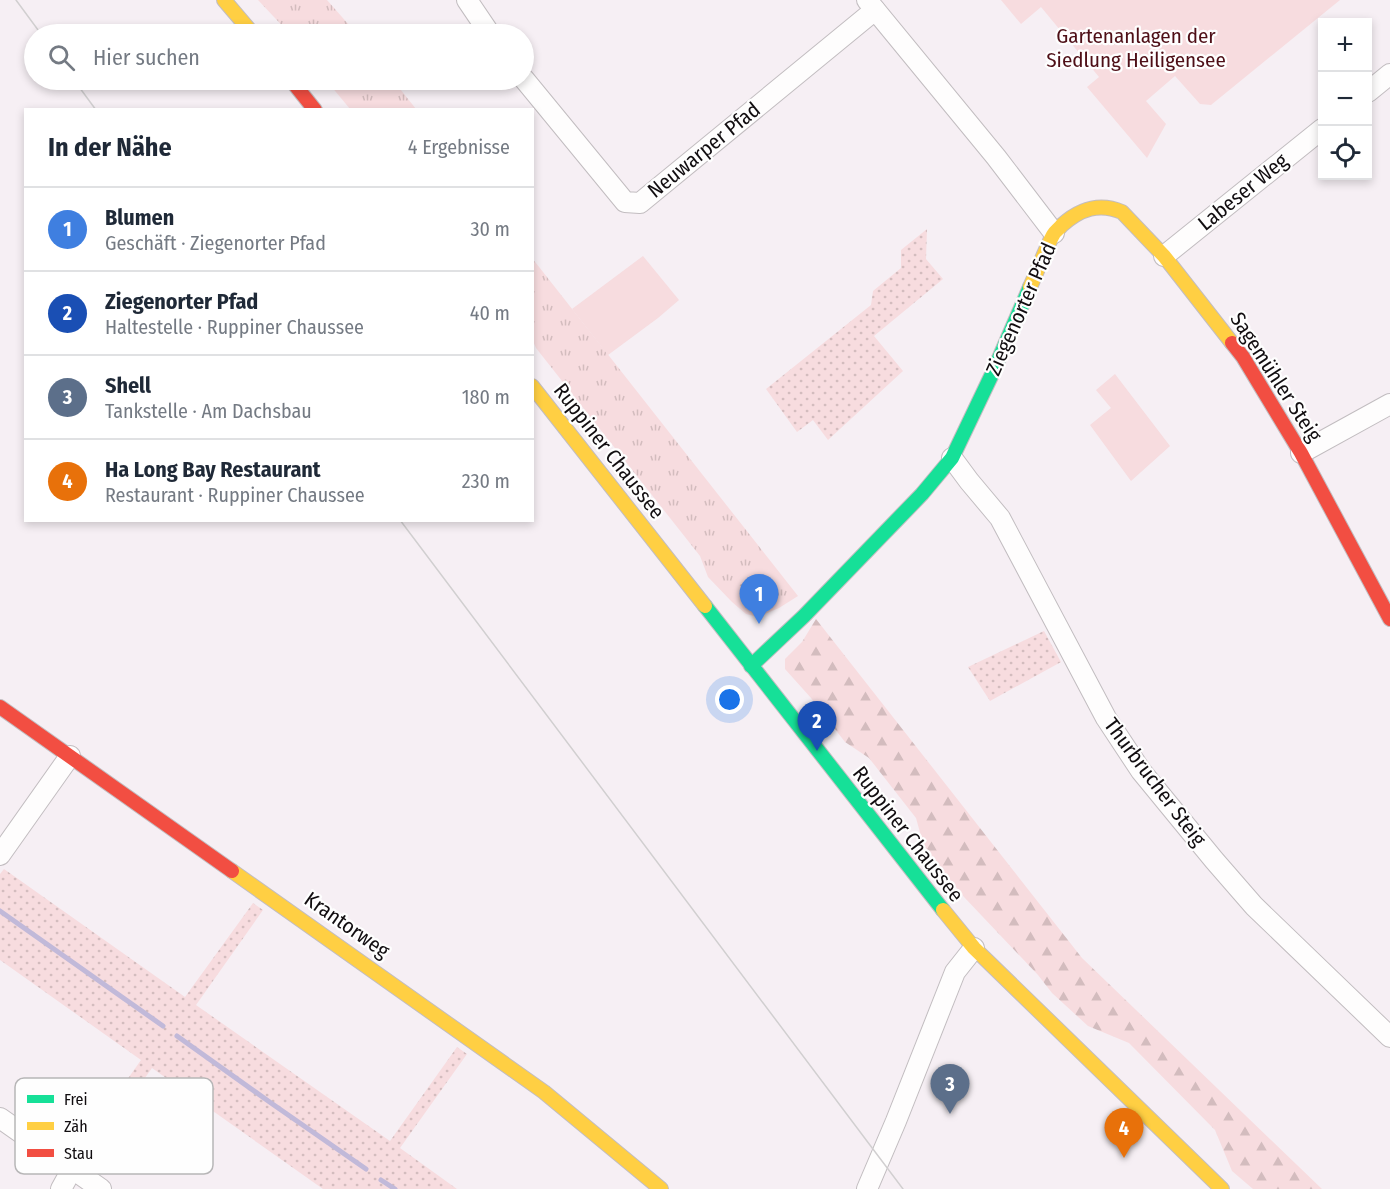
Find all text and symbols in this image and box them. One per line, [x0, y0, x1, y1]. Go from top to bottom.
map controls [1318, 18, 1372, 180]
button: + [1318, 18, 1372, 72]
park label: Gartenanlagen der Siedlung Heiligensee [1046, 23, 1226, 73]
search box [24, 24, 534, 90]
icon: search [45, 41, 78, 74]
text: Hier suchen [93, 44, 200, 71]
button: − [1318, 72, 1372, 126]
street label: Neuwarper Pfad [642, 97, 766, 203]
button: locate [1318, 126, 1372, 180]
text: In der Nähe [48, 132, 172, 163]
text: 4 Ergebnisse [408, 135, 510, 159]
street label: Labeser Weg [1193, 148, 1293, 236]
text: Blumen [105, 204, 174, 231]
text: 1 [63, 217, 72, 241]
text: 30 m [470, 217, 510, 241]
text: Geschäft · Ziegenorter Pfad [105, 231, 326, 255]
street label: Ziegenorter Pfad [980, 239, 1062, 379]
text: Ziegenorter Pfad [105, 288, 258, 315]
text: 2 [63, 301, 72, 325]
text: 40 m [470, 301, 510, 325]
street label: Sagemühler Steig [1224, 307, 1328, 447]
text: Haltestelle · Ruppiner Chaussee [105, 315, 364, 339]
text: Shell [105, 372, 151, 399]
street label: Ruppiner Chaussee [548, 378, 670, 524]
text: 3 [63, 385, 72, 409]
text: 180 m [462, 385, 510, 409]
text: Tankstelle · Am Dachsbau [105, 399, 312, 423]
text: Ha Long Bay Restaurant [105, 456, 321, 483]
text: 4 [62, 469, 73, 493]
text: 230 m [462, 469, 510, 493]
text: Restaurant · Ruppiner Chaussee [105, 483, 365, 507]
pin: 1 [740, 574, 778, 624]
your location [715, 685, 744, 714]
pin: 2 [798, 702, 836, 751]
street label: Thurbrucher Steig [1098, 713, 1212, 851]
street label: Ruppiner Chaussee [847, 761, 969, 907]
street label: Krantorweg [299, 886, 395, 964]
pin: 3 [930, 1064, 970, 1114]
legend [15, 1078, 213, 1174]
text: Frei [64, 1090, 88, 1109]
pin: 4 [1104, 1108, 1144, 1158]
text: Zäh [64, 1117, 88, 1136]
text: Stau [64, 1144, 93, 1163]

